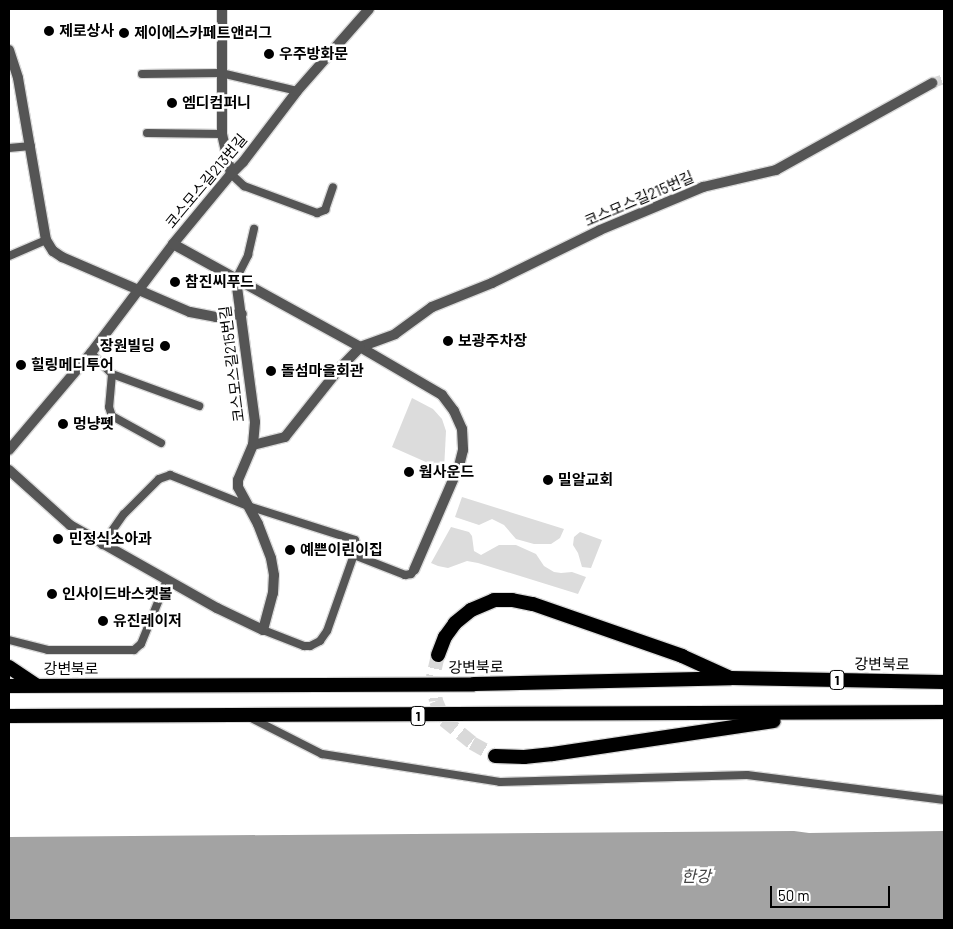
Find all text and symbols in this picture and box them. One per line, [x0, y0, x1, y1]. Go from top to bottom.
place label: 제로상사 [59, 22, 114, 40]
place label: 제이에스카페트앤러그 [134, 24, 272, 42]
marker: 제로상사 [43, 25, 55, 37]
marker: 제이에스카페트앤러그 [118, 27, 130, 39]
place label: 우주방화문 [279, 45, 348, 63]
marker: 우주방화문 [263, 48, 275, 60]
place label: 엠디컴퍼니 [182, 94, 251, 112]
marker: 엠디컴퍼니 [166, 97, 178, 109]
street label: 코스모스길213번길 [161, 130, 251, 232]
street label: 코스모스길215번길 [581, 168, 697, 230]
place label: 참진씨푸드 [185, 273, 254, 291]
marker: 참진씨푸드 [169, 276, 181, 288]
street label: 코스모스길215번길 [216, 305, 248, 423]
place label: 보광주차장 [458, 332, 527, 350]
marker: 보광주차장 [442, 335, 454, 347]
place label: 장원빌딩 [100, 337, 155, 355]
marker: 장원빌딩 [159, 340, 171, 352]
place label: 힐링메디투어 [31, 356, 114, 374]
marker: 힐링메디투어 [15, 359, 27, 371]
place label: 돌섬마을회관 [281, 362, 364, 380]
marker: 돌섬마을회관 [265, 365, 277, 377]
place label: 멍냥펫 [73, 415, 114, 433]
marker: 멍냥펫 [57, 418, 69, 430]
place label: 웜사운드 [419, 463, 474, 481]
marker: 웜사운드 [403, 466, 415, 478]
place label: 밀알교회 [558, 471, 613, 489]
marker: 밀알교회 [542, 474, 554, 486]
place label: 민정식소아과 [69, 530, 152, 548]
marker: 민정식소아과 [51, 532, 65, 546]
place label: 예쁜이린이집 [300, 541, 383, 559]
marker: 예쁜이린이집 [284, 544, 296, 556]
place label: 인사이드바스켓볼 [62, 585, 172, 603]
marker: 인사이드바스켓볼 [46, 588, 58, 600]
place label: 유진레이저 [113, 612, 182, 630]
marker: 유진레이저 [97, 615, 109, 627]
street label: 강변북로 [854, 655, 910, 673]
street label: 강변북로 [448, 658, 504, 676]
street label: 강변북로 [43, 660, 99, 678]
road number: 1 [830, 668, 844, 692]
road number: 1 [410, 704, 426, 728]
water label: 한강 [681, 866, 711, 886]
scale bar [773, 876, 893, 908]
text: 50 m [778, 886, 810, 904]

